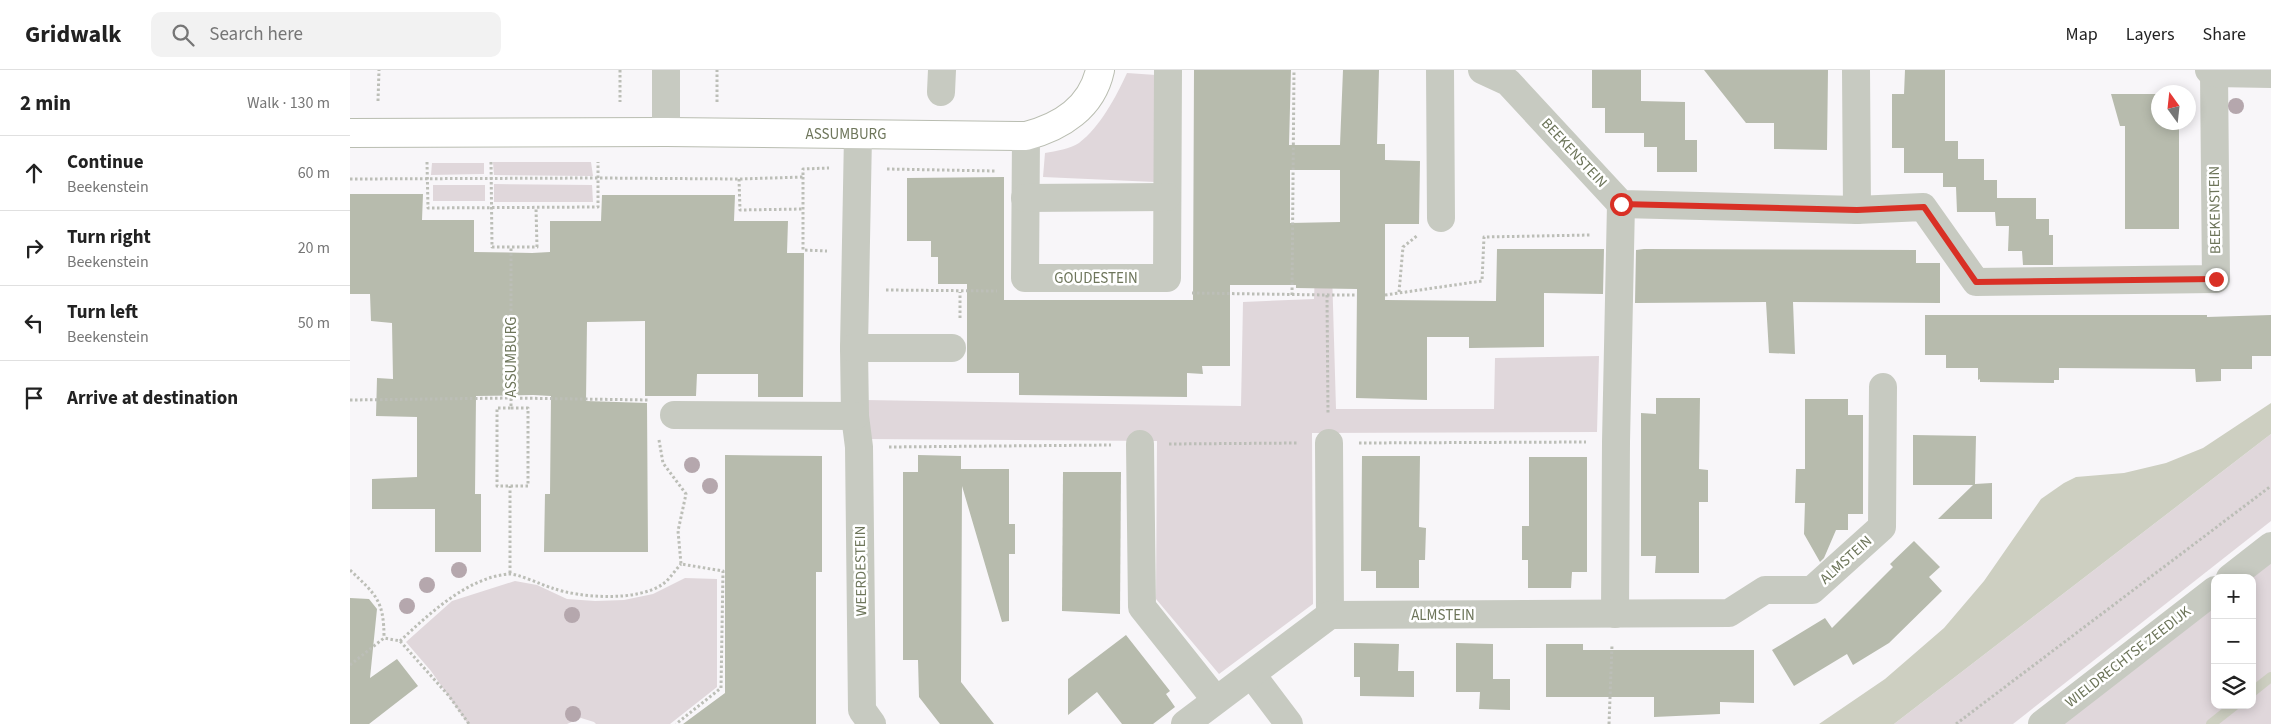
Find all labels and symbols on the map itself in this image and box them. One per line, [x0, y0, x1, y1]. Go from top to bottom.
north arrow [2151, 85, 2196, 130]
street label: BEEKENSTEIN [1536, 114, 1612, 192]
street label: ASSUMBURG [806, 124, 886, 145]
street label: BEEKENSTEIN [2204, 166, 2226, 254]
route start [1610, 193, 1633, 216]
street label: GOUDESTEIN [1054, 268, 1138, 289]
route end [2205, 268, 2228, 291]
street label: ASSUMBURG [501, 317, 522, 397]
street label: WEERDESTEIN [850, 526, 872, 616]
street label: ALMSTEIN [1815, 531, 1877, 589]
street label: WIELDRECHTSE ZEEDIJK [2061, 601, 2195, 713]
street label: ALMSTEIN [1411, 605, 1475, 626]

